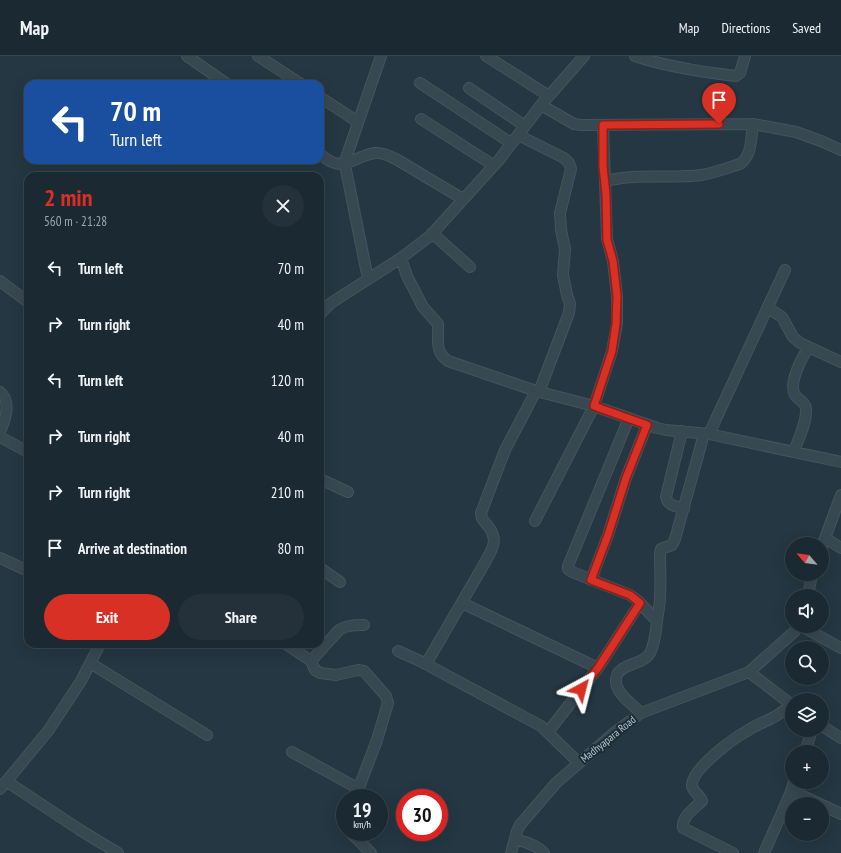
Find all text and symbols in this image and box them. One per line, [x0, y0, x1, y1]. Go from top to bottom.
text: Map [20, 16, 49, 40]
text: Map [679, 19, 699, 37]
text: Directions [721, 19, 770, 37]
text: Saved [792, 19, 821, 37]
pin [702, 83, 736, 124]
icon: arrive [708, 89, 730, 111]
text: 70 m [110, 92, 161, 129]
icon: left [44, 96, 96, 148]
text: Turn left [110, 128, 162, 151]
text: 2 min [44, 182, 92, 213]
button: close [262, 185, 304, 227]
text: 560 m · 21:28 [44, 213, 107, 230]
icon: left [44, 257, 66, 279]
text: Turn left [78, 259, 123, 278]
text: 70 m [278, 259, 304, 278]
icon: right [44, 313, 66, 335]
text: Turn right [78, 315, 130, 334]
text: 40 m [278, 315, 304, 334]
icon: left [44, 369, 66, 391]
text: Turn left [78, 371, 123, 390]
text: 120 m [271, 371, 304, 390]
icon: right [44, 425, 66, 447]
text: Turn right [78, 427, 130, 446]
text: 40 m [278, 427, 304, 446]
icon: right [44, 481, 66, 503]
text: Turn right [78, 483, 130, 502]
text: 210 m [271, 483, 304, 502]
icon: arrive [44, 537, 66, 559]
north arrow [785, 537, 829, 581]
map controls [785, 537, 829, 841]
text: Arrive at destination [78, 539, 187, 558]
text: 80 m [278, 539, 304, 558]
button: sound [785, 589, 829, 633]
button: Exit [44, 594, 170, 640]
button: Share [178, 594, 304, 640]
button: search [785, 641, 829, 685]
position arrow [560, 668, 602, 710]
button: layers [785, 693, 829, 737]
street label: Madhyapara Road [577, 712, 639, 766]
button: + [785, 745, 829, 789]
speed limit sign: 30 [396, 789, 448, 841]
text: 19 [352, 797, 372, 823]
button: − [785, 797, 829, 841]
text: km/h [353, 818, 371, 831]

